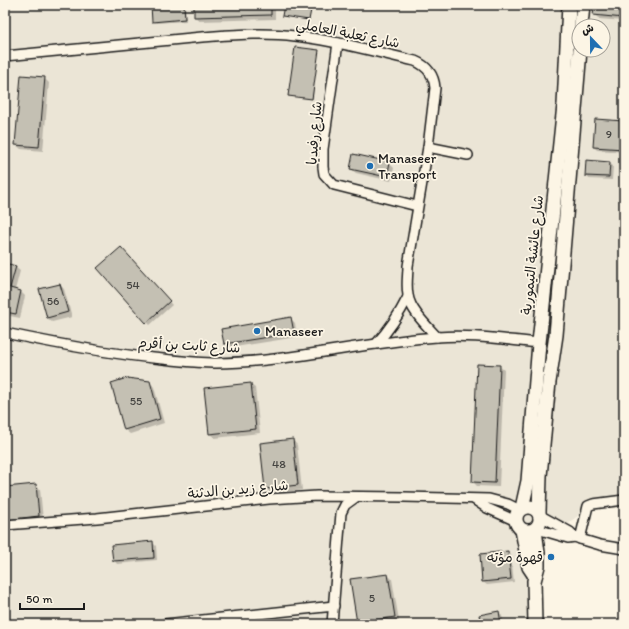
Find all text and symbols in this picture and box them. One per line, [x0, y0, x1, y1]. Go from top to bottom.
street label: شارع ثعلبة العاملي [294, 15, 401, 56]
north arrow [571, 18, 611, 58]
text: ش [579, 21, 595, 37]
street label: شارع رفيديا [303, 101, 327, 166]
house number: 9 [606, 127, 612, 141]
place label: Manaseer Transport [378, 150, 437, 183]
marker: Manaseer Transport [365, 161, 375, 171]
street label: شارع عائشة التيمورية [518, 194, 548, 316]
house number: 54 [126, 278, 140, 292]
house number: 56 [47, 294, 59, 308]
place label: Manaseer [265, 323, 324, 340]
marker: Manaseer [252, 326, 262, 336]
street label: شارع ثابت بن أقرم [137, 334, 241, 360]
house number: 55 [130, 394, 142, 408]
house number: 48 [272, 457, 286, 471]
street label: شارع زيد بن الدثنة [187, 477, 289, 503]
place label: قهوة مؤته [487, 549, 543, 567]
marker: قهوة مؤته [546, 552, 556, 562]
scale bar [20, 585, 84, 611]
house number: 5 [369, 591, 375, 605]
text: 50 m [26, 592, 52, 606]

